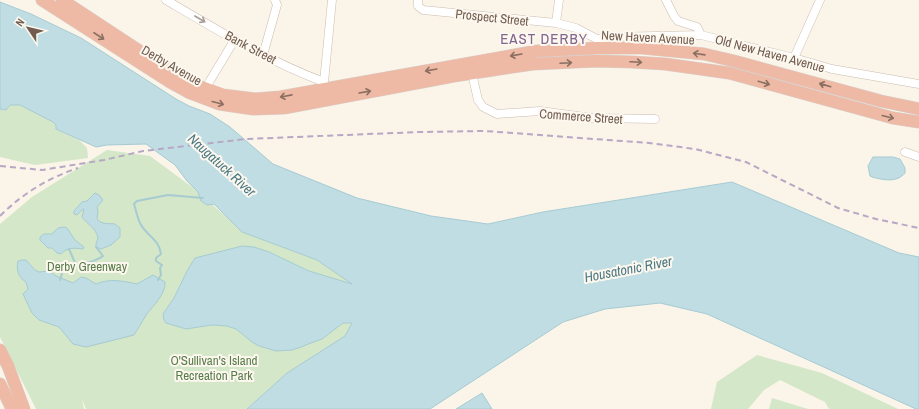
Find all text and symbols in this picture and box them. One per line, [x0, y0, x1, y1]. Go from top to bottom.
street label: Prospect Street [455, 5, 529, 30]
north arrow [8, 8, 48, 48]
text: N [12, 16, 27, 29]
one-way arrow [194, 16, 206, 24]
street label: Bank Street [222, 27, 279, 68]
street label: New Haven Avenue [601, 27, 695, 48]
district label: EAST DERBY [500, 28, 588, 49]
street label: Old New Haven Avenue [713, 31, 827, 76]
one-way arrow [93, 32, 104, 40]
street label: Derby Avenue [139, 41, 205, 90]
one-way arrow [693, 50, 706, 58]
one-way arrow [510, 51, 523, 59]
one-way arrow [629, 58, 642, 66]
one-way arrow [559, 59, 572, 66]
one-way arrow [425, 66, 438, 74]
one-way arrow [757, 79, 770, 87]
one-way arrow [818, 81, 831, 88]
one-way arrow [358, 88, 371, 96]
one-way arrow [280, 92, 293, 100]
one-way arrow [211, 100, 224, 107]
street label: Commerce Street [539, 105, 623, 128]
one-way arrow [881, 113, 894, 121]
water label: Naugatuck River [184, 130, 261, 201]
water label: Housatonic River [583, 251, 674, 286]
park label: Derby Greenway [47, 258, 128, 275]
park label: O'Sullivan's Island Recreation Park [170, 352, 258, 384]

